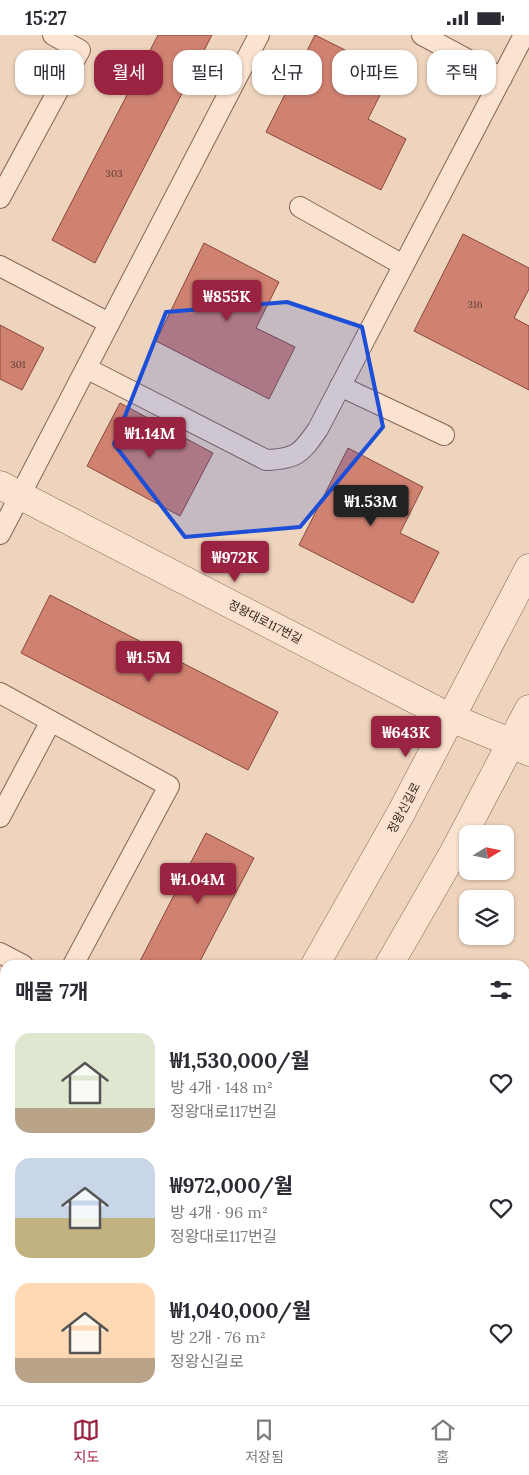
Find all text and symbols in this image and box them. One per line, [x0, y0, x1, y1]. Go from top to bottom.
text: 15:27 [25, 6, 67, 30]
chip: 매매 [15, 50, 84, 95]
chip: 월세 [94, 50, 163, 95]
chip: 필터 [173, 50, 242, 95]
chip: 신규 [252, 50, 322, 95]
chip: 아파트 [332, 50, 417, 95]
chip: 주택 [427, 50, 496, 95]
house number: 303 [105, 167, 123, 180]
pin: ₩855K [192, 279, 262, 322]
text: ₩855K [203, 286, 251, 306]
house number: 316 [468, 298, 483, 311]
house number: 301 [10, 358, 26, 371]
pin: ₩1.14M [109, 417, 191, 459]
text: ₩1.14M [125, 423, 175, 443]
pin: ₩1.53M [330, 485, 412, 527]
text: ₩1.53M [345, 491, 397, 511]
pin: ₩972K [200, 541, 270, 583]
text: ₩972K [212, 547, 258, 567]
street label: 정왕대로117번길 [226, 597, 305, 647]
pin: ₩1.5M [114, 641, 184, 683]
text: ₩1.5M [127, 647, 171, 667]
pin: ₩643K [371, 715, 441, 758]
text: ₩643K [382, 722, 430, 742]
street label: 정왕신길로 [384, 780, 423, 836]
north arrow [459, 825, 514, 880]
map controls [459, 825, 514, 945]
pin: ₩1.04M [157, 863, 239, 905]
text: ₩1.04M [171, 869, 225, 889]
button: layers [459, 890, 514, 945]
icon: filters [487, 976, 515, 1004]
text: 매물 7개 [15, 978, 88, 1005]
text: ₩1,530,000/월 [170, 1047, 310, 1074]
icon: home [55, 1053, 115, 1113]
icon: heart [487, 1069, 515, 1097]
text: 방 4개 · 148 m² [170, 1077, 273, 1097]
text: 정왕대로117번길 [170, 1101, 277, 1121]
text: ₩972,000/월 [170, 1172, 293, 1199]
icon: home [55, 1178, 115, 1238]
icon: heart [487, 1194, 515, 1222]
text: 방 4개 · 96 m² [170, 1202, 268, 1222]
text: 정왕대로117번길 [170, 1226, 277, 1246]
text: ₩1,040,000/월 [170, 1297, 311, 1324]
icon: home [55, 1303, 115, 1363]
icon: heart [487, 1319, 515, 1347]
text: 방 2개 · 76 m² [170, 1327, 266, 1347]
text: 정왕신길로 [170, 1351, 244, 1371]
tab: 지도 [72, 1416, 100, 1466]
tab: 저장됨 [245, 1416, 284, 1466]
tab: 홈 [429, 1416, 457, 1466]

